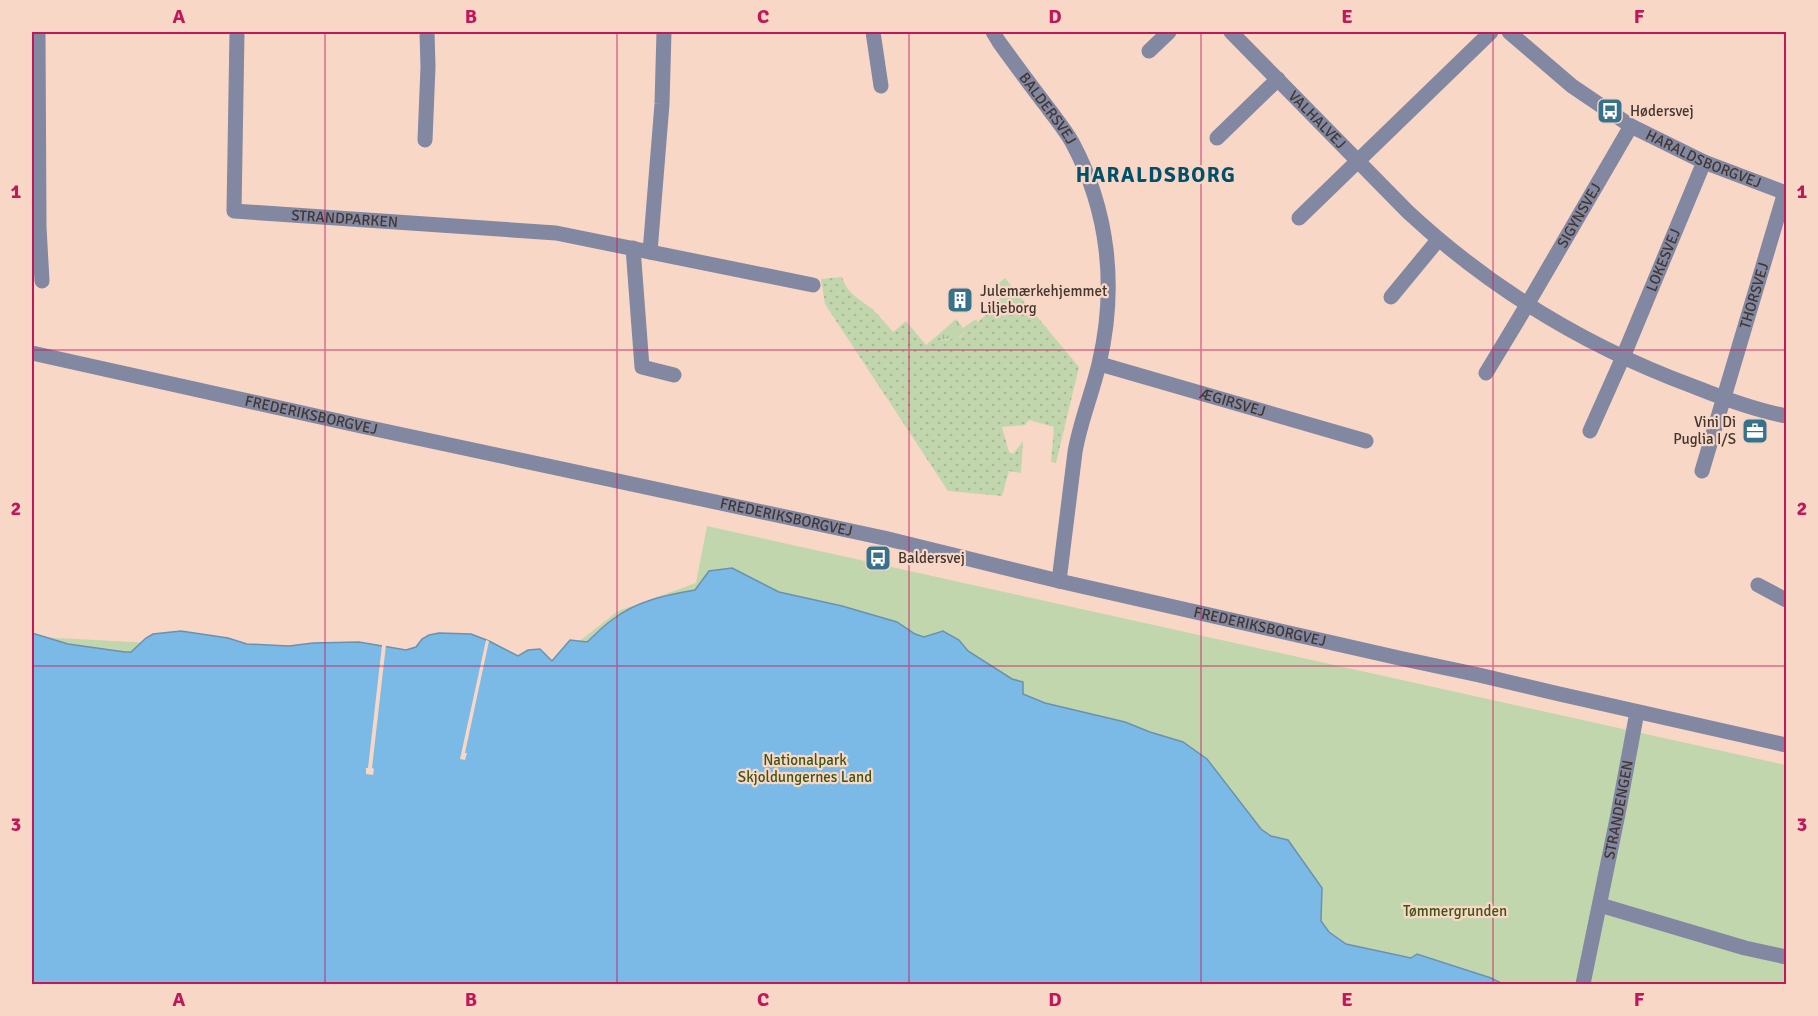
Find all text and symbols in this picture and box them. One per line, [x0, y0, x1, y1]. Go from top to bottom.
text: A [173, 4, 186, 29]
text: B [465, 4, 477, 29]
text: C [757, 4, 769, 29]
text: D [1048, 4, 1062, 29]
text: E [1341, 4, 1353, 29]
text: F [1634, 4, 1645, 29]
street label: BALDERSVEJ [1015, 69, 1080, 147]
street label: VALHALVEJ [1285, 87, 1350, 153]
bus stop icon: Hødersvej [1595, 96, 1625, 126]
place label: Hødersvej [1630, 102, 1694, 120]
street label: HARALDSBORGVEJ [1643, 126, 1764, 192]
district label: HARALDSBORG [1076, 162, 1236, 188]
text: 1 [11, 179, 22, 204]
text: 1 [1797, 179, 1808, 204]
street label: SIGYNSVEJ [1553, 180, 1605, 251]
street label: STRANDPARKEN [291, 206, 399, 231]
street label: LOKESVEJ [1642, 226, 1684, 294]
street label: THORSVEJ [1736, 260, 1773, 331]
place label: Julemærkehjemmet Liljeborg [980, 282, 1107, 317]
building icon: Julemærkehjemmet Liljeborg [945, 285, 975, 315]
street label: ÆGIRSVEJ [1197, 384, 1268, 420]
street label: FREDERIKSBORGVEJ [243, 392, 379, 438]
place label: Vini Di Puglia I/S [1673, 413, 1736, 448]
office icon: Vini Di Puglia I/S [1740, 416, 1770, 446]
street label: FREDERIKSBORGVEJ [718, 494, 854, 540]
text: 2 [11, 496, 21, 521]
text: 2 [1797, 496, 1807, 521]
bus stop icon: Baldersvej [863, 543, 893, 573]
place label: Baldersvej [898, 549, 965, 567]
street label: FREDERIKSBORGVEJ [1192, 603, 1328, 650]
park label: Nationalpark Skjoldungernes Land [738, 751, 872, 786]
street label: STRANDENGEN [1600, 759, 1637, 861]
text: 3 [11, 812, 21, 837]
text: 3 [1797, 812, 1807, 837]
park label: Tømmergrunden [1403, 902, 1507, 920]
text: A [173, 987, 186, 1012]
text: B [465, 987, 477, 1012]
text: C [757, 987, 769, 1012]
text: D [1048, 987, 1062, 1012]
text: E [1341, 987, 1353, 1012]
text: F [1634, 987, 1645, 1012]

